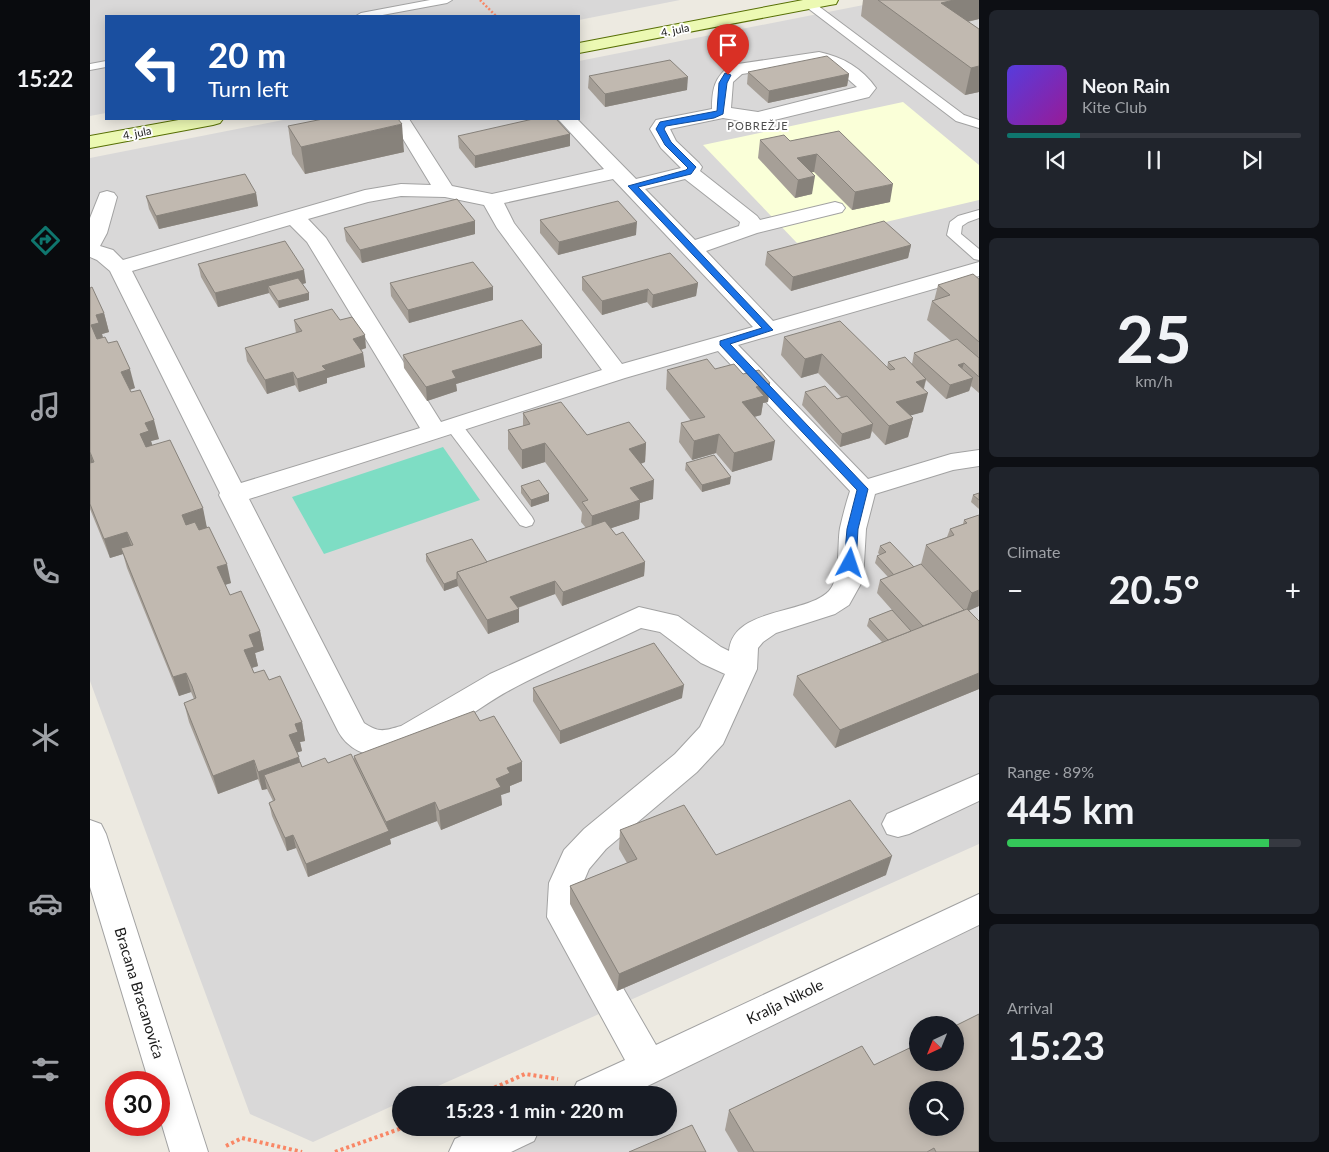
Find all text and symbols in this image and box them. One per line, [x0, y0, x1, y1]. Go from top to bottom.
street label: 4. jula [660, 20, 690, 39]
pin [707, 24, 749, 75]
icon: arrive [714, 31, 742, 59]
text: 20 m [208, 33, 286, 75]
icon: left [125, 35, 190, 100]
text: 15:22 [17, 65, 73, 92]
text: Neon Rain [1082, 74, 1170, 97]
text: Turn left [208, 75, 289, 102]
text: Kite Club [1082, 97, 1147, 116]
district label: POBREŽJE [727, 119, 789, 132]
street label: 4. jula [122, 123, 152, 142]
icon: previous [1042, 146, 1070, 174]
icon: pause [1140, 146, 1168, 174]
icon: next [1238, 146, 1266, 174]
icon: directions [28, 223, 63, 258]
text: 25 [1116, 299, 1192, 377]
text: km/h [1135, 371, 1173, 390]
icon: music [28, 389, 63, 424]
position arrow [823, 536, 875, 588]
text: Climate [1007, 542, 1060, 561]
icon: phone [28, 554, 63, 589]
text: 20.5° [1109, 566, 1199, 612]
text: − [1007, 573, 1023, 607]
text: + [1285, 573, 1301, 607]
icon: climate [28, 720, 63, 755]
text: Range · 89% [1007, 762, 1094, 781]
text: 445 km [1007, 786, 1135, 832]
icon: car [28, 886, 63, 921]
street label: Bracana Bracanovića [111, 925, 168, 1060]
street label: Kralja Nikole [743, 975, 826, 1027]
text: Arrival [1007, 998, 1053, 1017]
north arrow [909, 1016, 964, 1071]
map controls [909, 1016, 964, 1136]
text: 15:23 [1007, 1022, 1105, 1068]
icon: filters [28, 1052, 63, 1087]
speed limit sign: 30 [105, 1071, 170, 1136]
button: search [909, 1081, 964, 1136]
text: 15:23 · 1 min · 220 m [445, 1099, 624, 1122]

